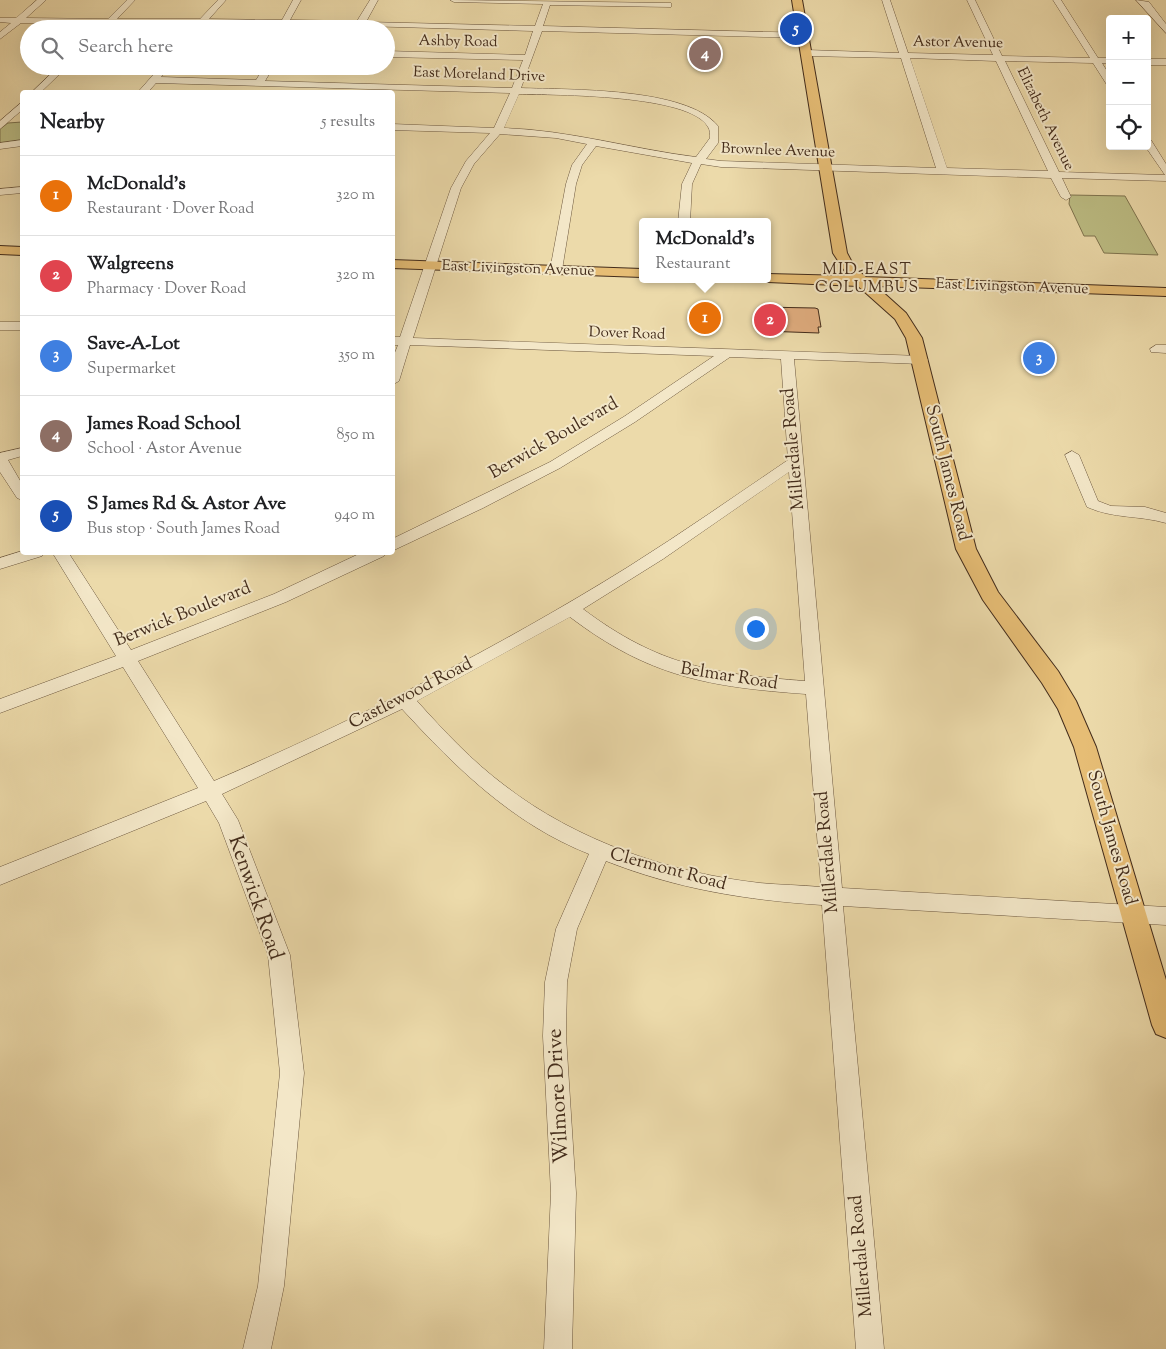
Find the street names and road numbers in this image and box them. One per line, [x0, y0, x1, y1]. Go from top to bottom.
street label: Ashby Road [418, 31, 498, 53]
street label: Astor Avenue [913, 32, 1003, 54]
street label: East Moreland Drive [413, 62, 545, 88]
street label: Elizabeth Avenue [1011, 64, 1079, 174]
street label: Brownlee Avenue [721, 139, 835, 163]
street label: East Livingston Avenue [441, 256, 595, 282]
street label: East Livingston Avenue [935, 274, 1089, 300]
street label: Dover Road [588, 322, 666, 346]
street label: Millerdale Road [776, 387, 812, 511]
street label: Berwick Boulevard [484, 391, 624, 487]
street label: South James Road [918, 402, 976, 544]
street label: Berwick Boulevard [111, 576, 255, 654]
street label: Castlewood Road [345, 652, 477, 736]
street label: Belmar Road [678, 656, 780, 698]
street label: South James Road [1079, 767, 1143, 909]
street label: Millerdale Road [810, 790, 846, 914]
street label: Kenwick Road [220, 832, 290, 964]
street label: Clermont Road [607, 842, 729, 898]
street label: Wilmore Drive [540, 1028, 578, 1164]
street label: Millerdale Road [844, 1194, 880, 1318]

